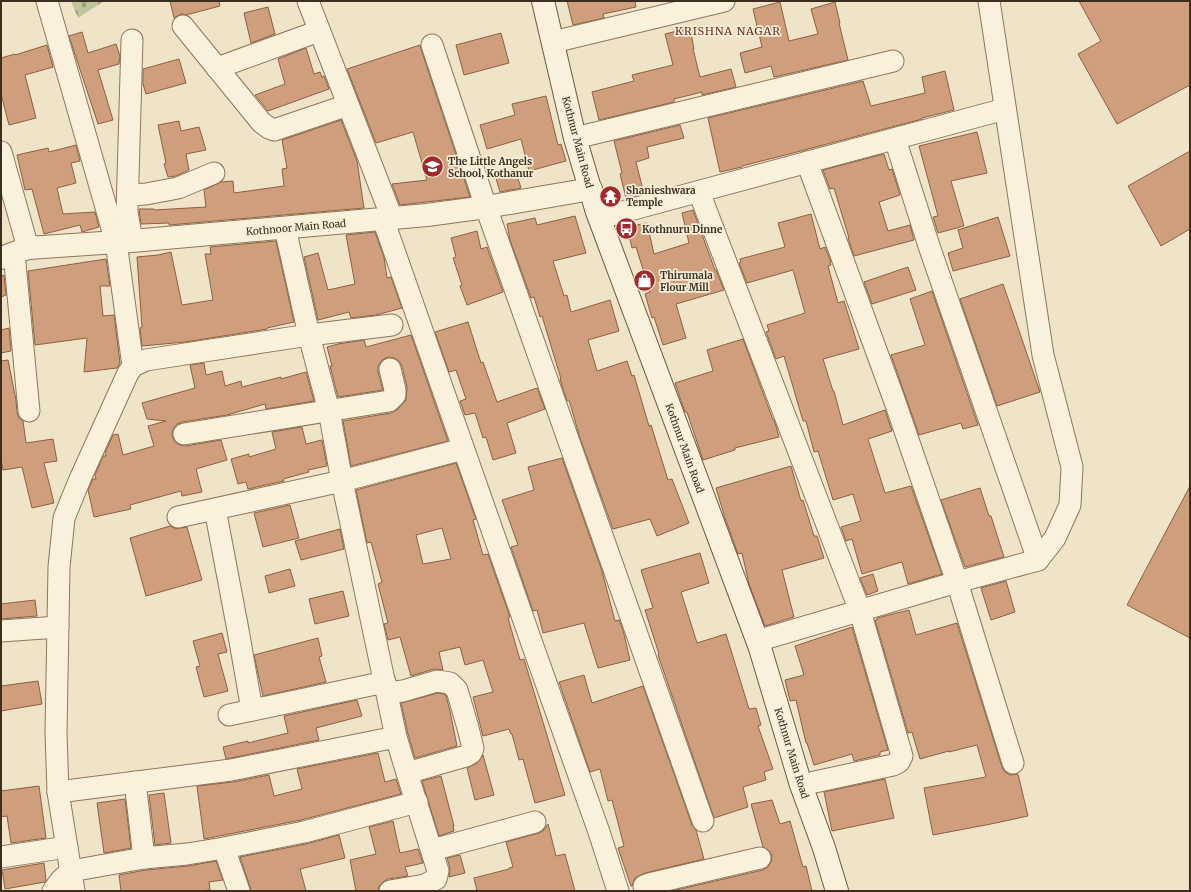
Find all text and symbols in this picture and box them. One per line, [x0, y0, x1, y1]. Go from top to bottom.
district label: KRISHNA NAGAR [675, 24, 781, 38]
street label: Kothnur Main Road [559, 95, 596, 189]
school or university icon: The Little Angels School, Kothanur [420, 154, 446, 180]
place label: The Little Angels School, Kothanur [448, 155, 534, 180]
temple icon: Shanieshwara Temple [597, 183, 623, 209]
place label: Shanieshwara Temple [626, 184, 696, 209]
bus stop icon: Kothnuru Dinne [614, 216, 640, 242]
street label: Kothnoor Main Road [245, 217, 347, 238]
place label: Kothnuru Dinne [642, 223, 723, 236]
shop icon: Thirumala Flour Mill [631, 268, 657, 294]
place label: Thirumala Flour Mill [660, 269, 713, 294]
street label: Kothnur Main Road [662, 402, 707, 495]
street label: Kothnur Main Road [771, 706, 812, 800]

